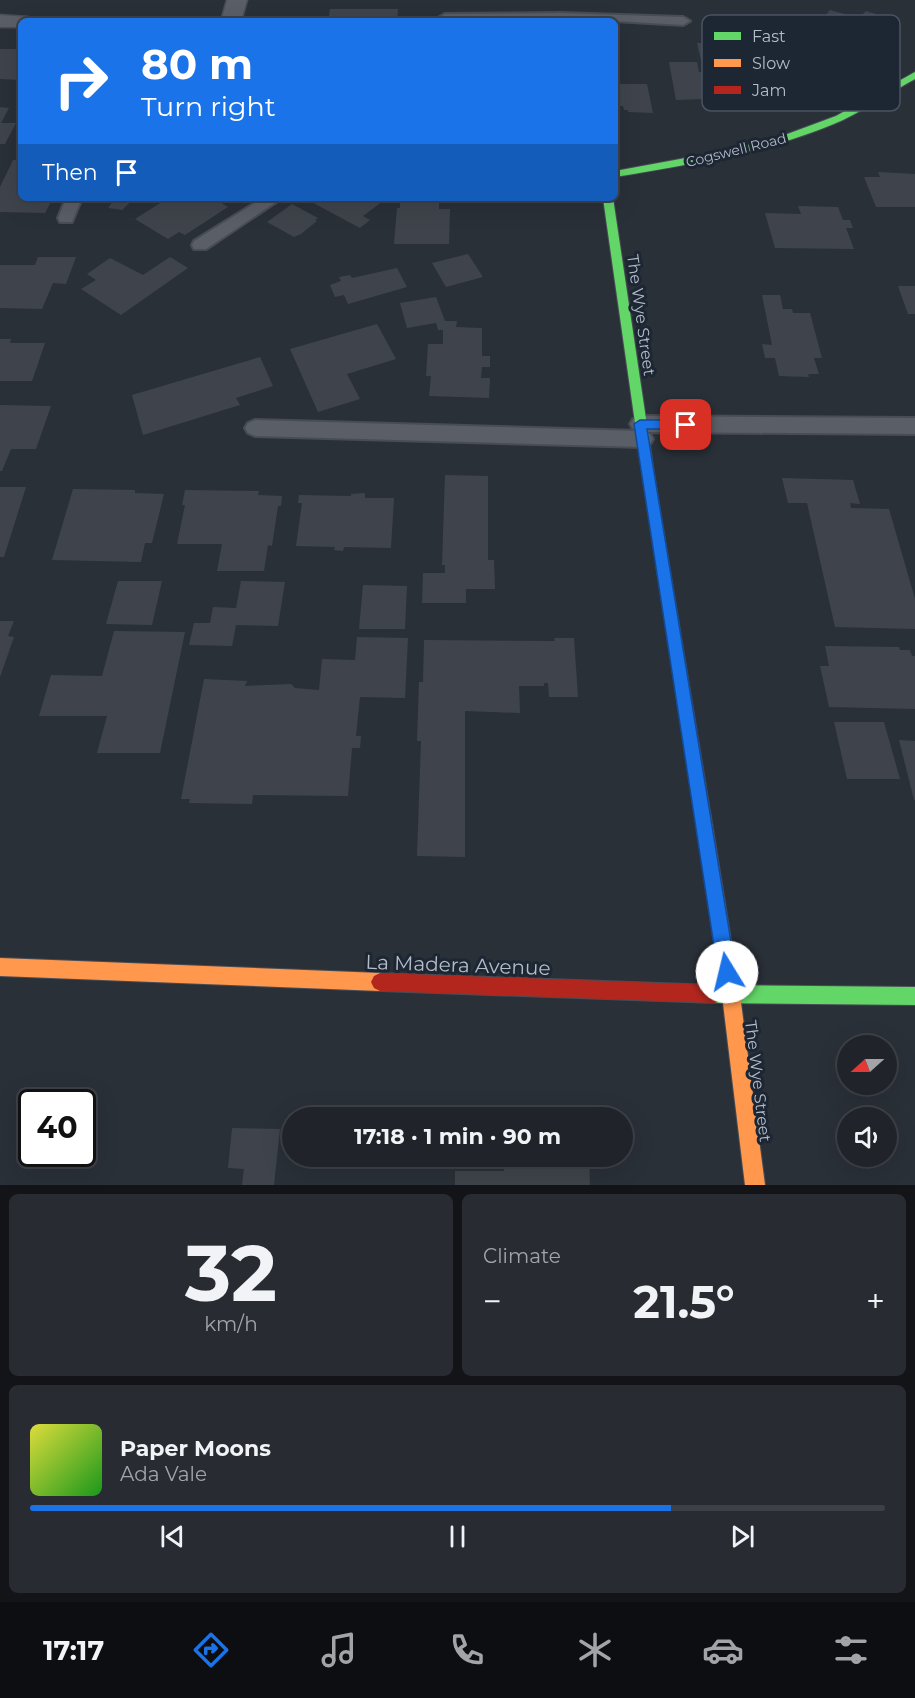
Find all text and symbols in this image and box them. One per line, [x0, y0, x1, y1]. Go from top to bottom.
legend [702, 15, 900, 111]
text: Fast [752, 27, 786, 46]
text: 80 m [141, 38, 253, 90]
icon: right [42, 42, 120, 120]
text: Slow [752, 54, 790, 73]
text: Jam [751, 81, 786, 100]
text: Turn right [141, 90, 276, 123]
street label: Cogswell Road [684, 129, 788, 171]
icon: arrive [110, 156, 143, 189]
text: Then [42, 159, 98, 186]
street label: The Wye Street [623, 253, 659, 377]
pin [660, 399, 711, 450]
icon: arrive [669, 408, 702, 441]
position arrow [695, 940, 759, 1004]
street label: La Madera Avenue [365, 950, 551, 980]
street label: The Wye Street [741, 1019, 775, 1143]
north arrow [837, 1035, 897, 1095]
map controls [837, 1035, 897, 1167]
speed limit sign: 40 [18, 1089, 96, 1167]
button: sound [837, 1107, 897, 1167]
text: 17:18 · 1 min · 90 m [354, 1123, 561, 1150]
text: 32 [185, 1225, 277, 1321]
text: Climate [483, 1244, 561, 1268]
text: 21.5° [633, 1274, 735, 1329]
text: − [483, 1281, 502, 1321]
text: + [866, 1281, 885, 1321]
text: km/h [204, 1312, 258, 1336]
text: Paper Moons [120, 1435, 271, 1462]
text: Ada Vale [120, 1462, 207, 1486]
icon: previous [156, 1520, 189, 1553]
icon: pause [441, 1520, 474, 1553]
icon: next [726, 1520, 759, 1553]
icon: directions [190, 1629, 232, 1671]
icon: music [318, 1629, 360, 1671]
icon: phone [446, 1629, 488, 1671]
icon: climate [574, 1629, 616, 1671]
icon: car [702, 1629, 744, 1671]
icon: filters [830, 1629, 872, 1671]
text: 17:17 [43, 1634, 104, 1667]

